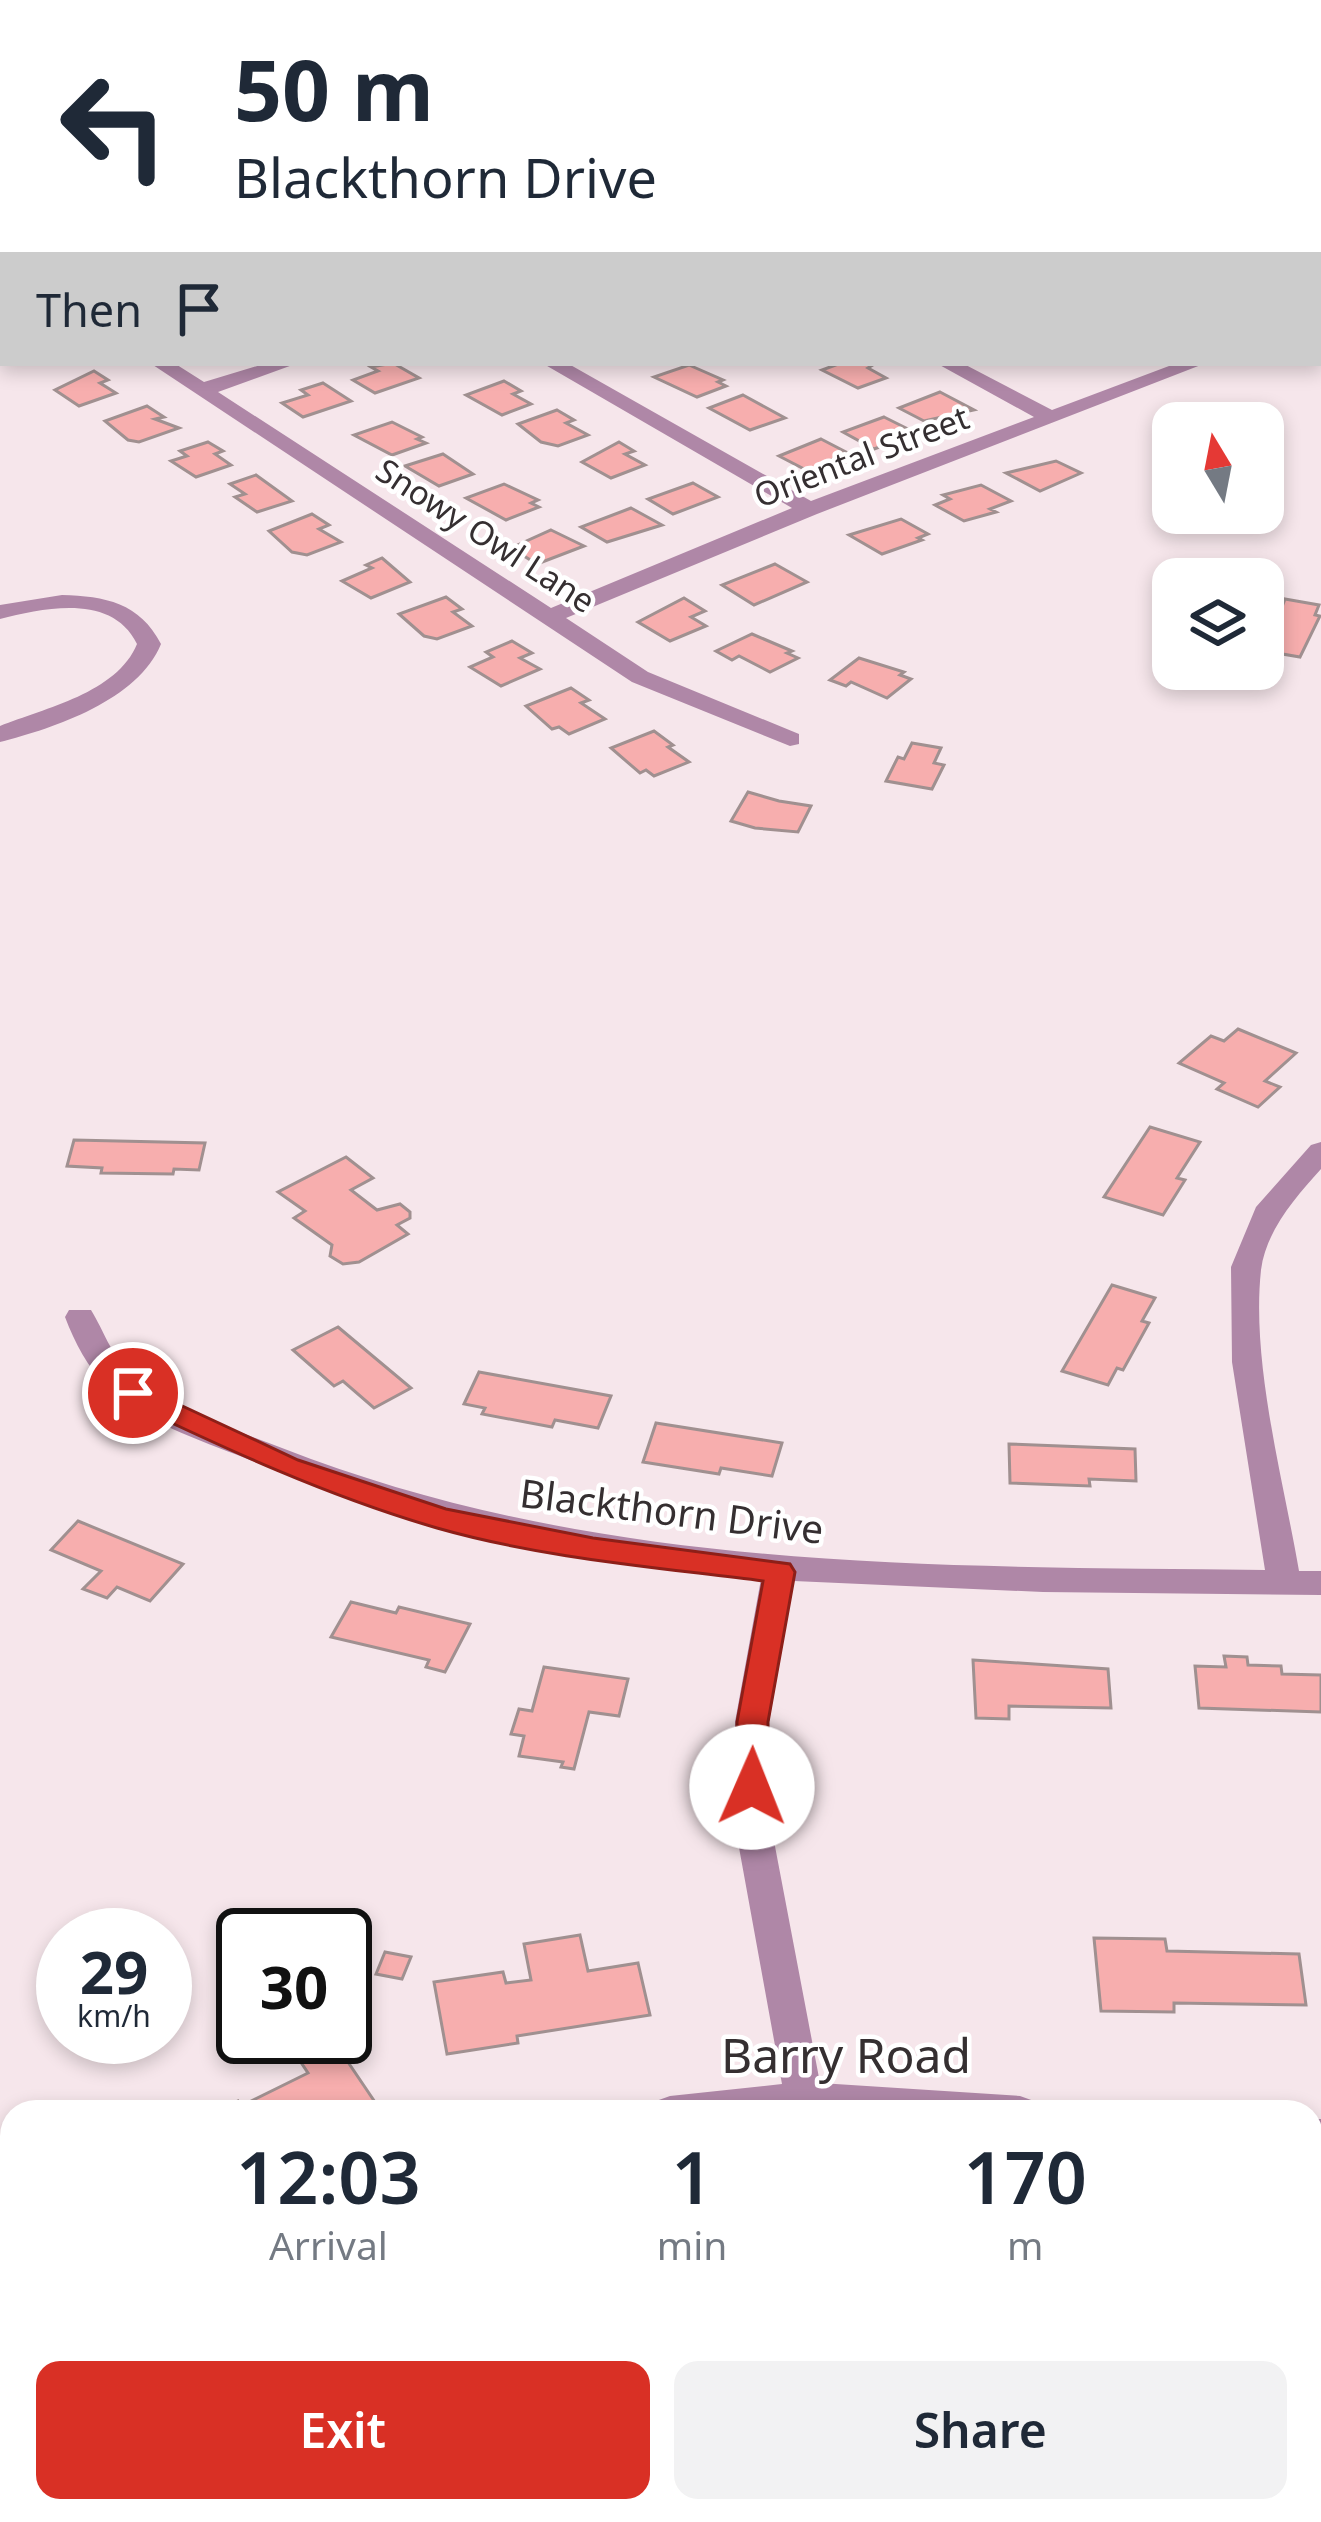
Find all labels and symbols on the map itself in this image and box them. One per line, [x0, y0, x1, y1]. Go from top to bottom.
street label: Oriental Street [747, 394, 975, 518]
north arrow [1152, 402, 1284, 534]
street label: Snowy Owl Lane [368, 447, 604, 623]
pin [82, 1342, 184, 1444]
street label: Blackthorn Drive [517, 1465, 827, 1555]
position arrow [689, 1724, 815, 1850]
speed limit sign: 30 [216, 1908, 372, 2064]
street label: Barry Road [721, 2022, 971, 2087]

